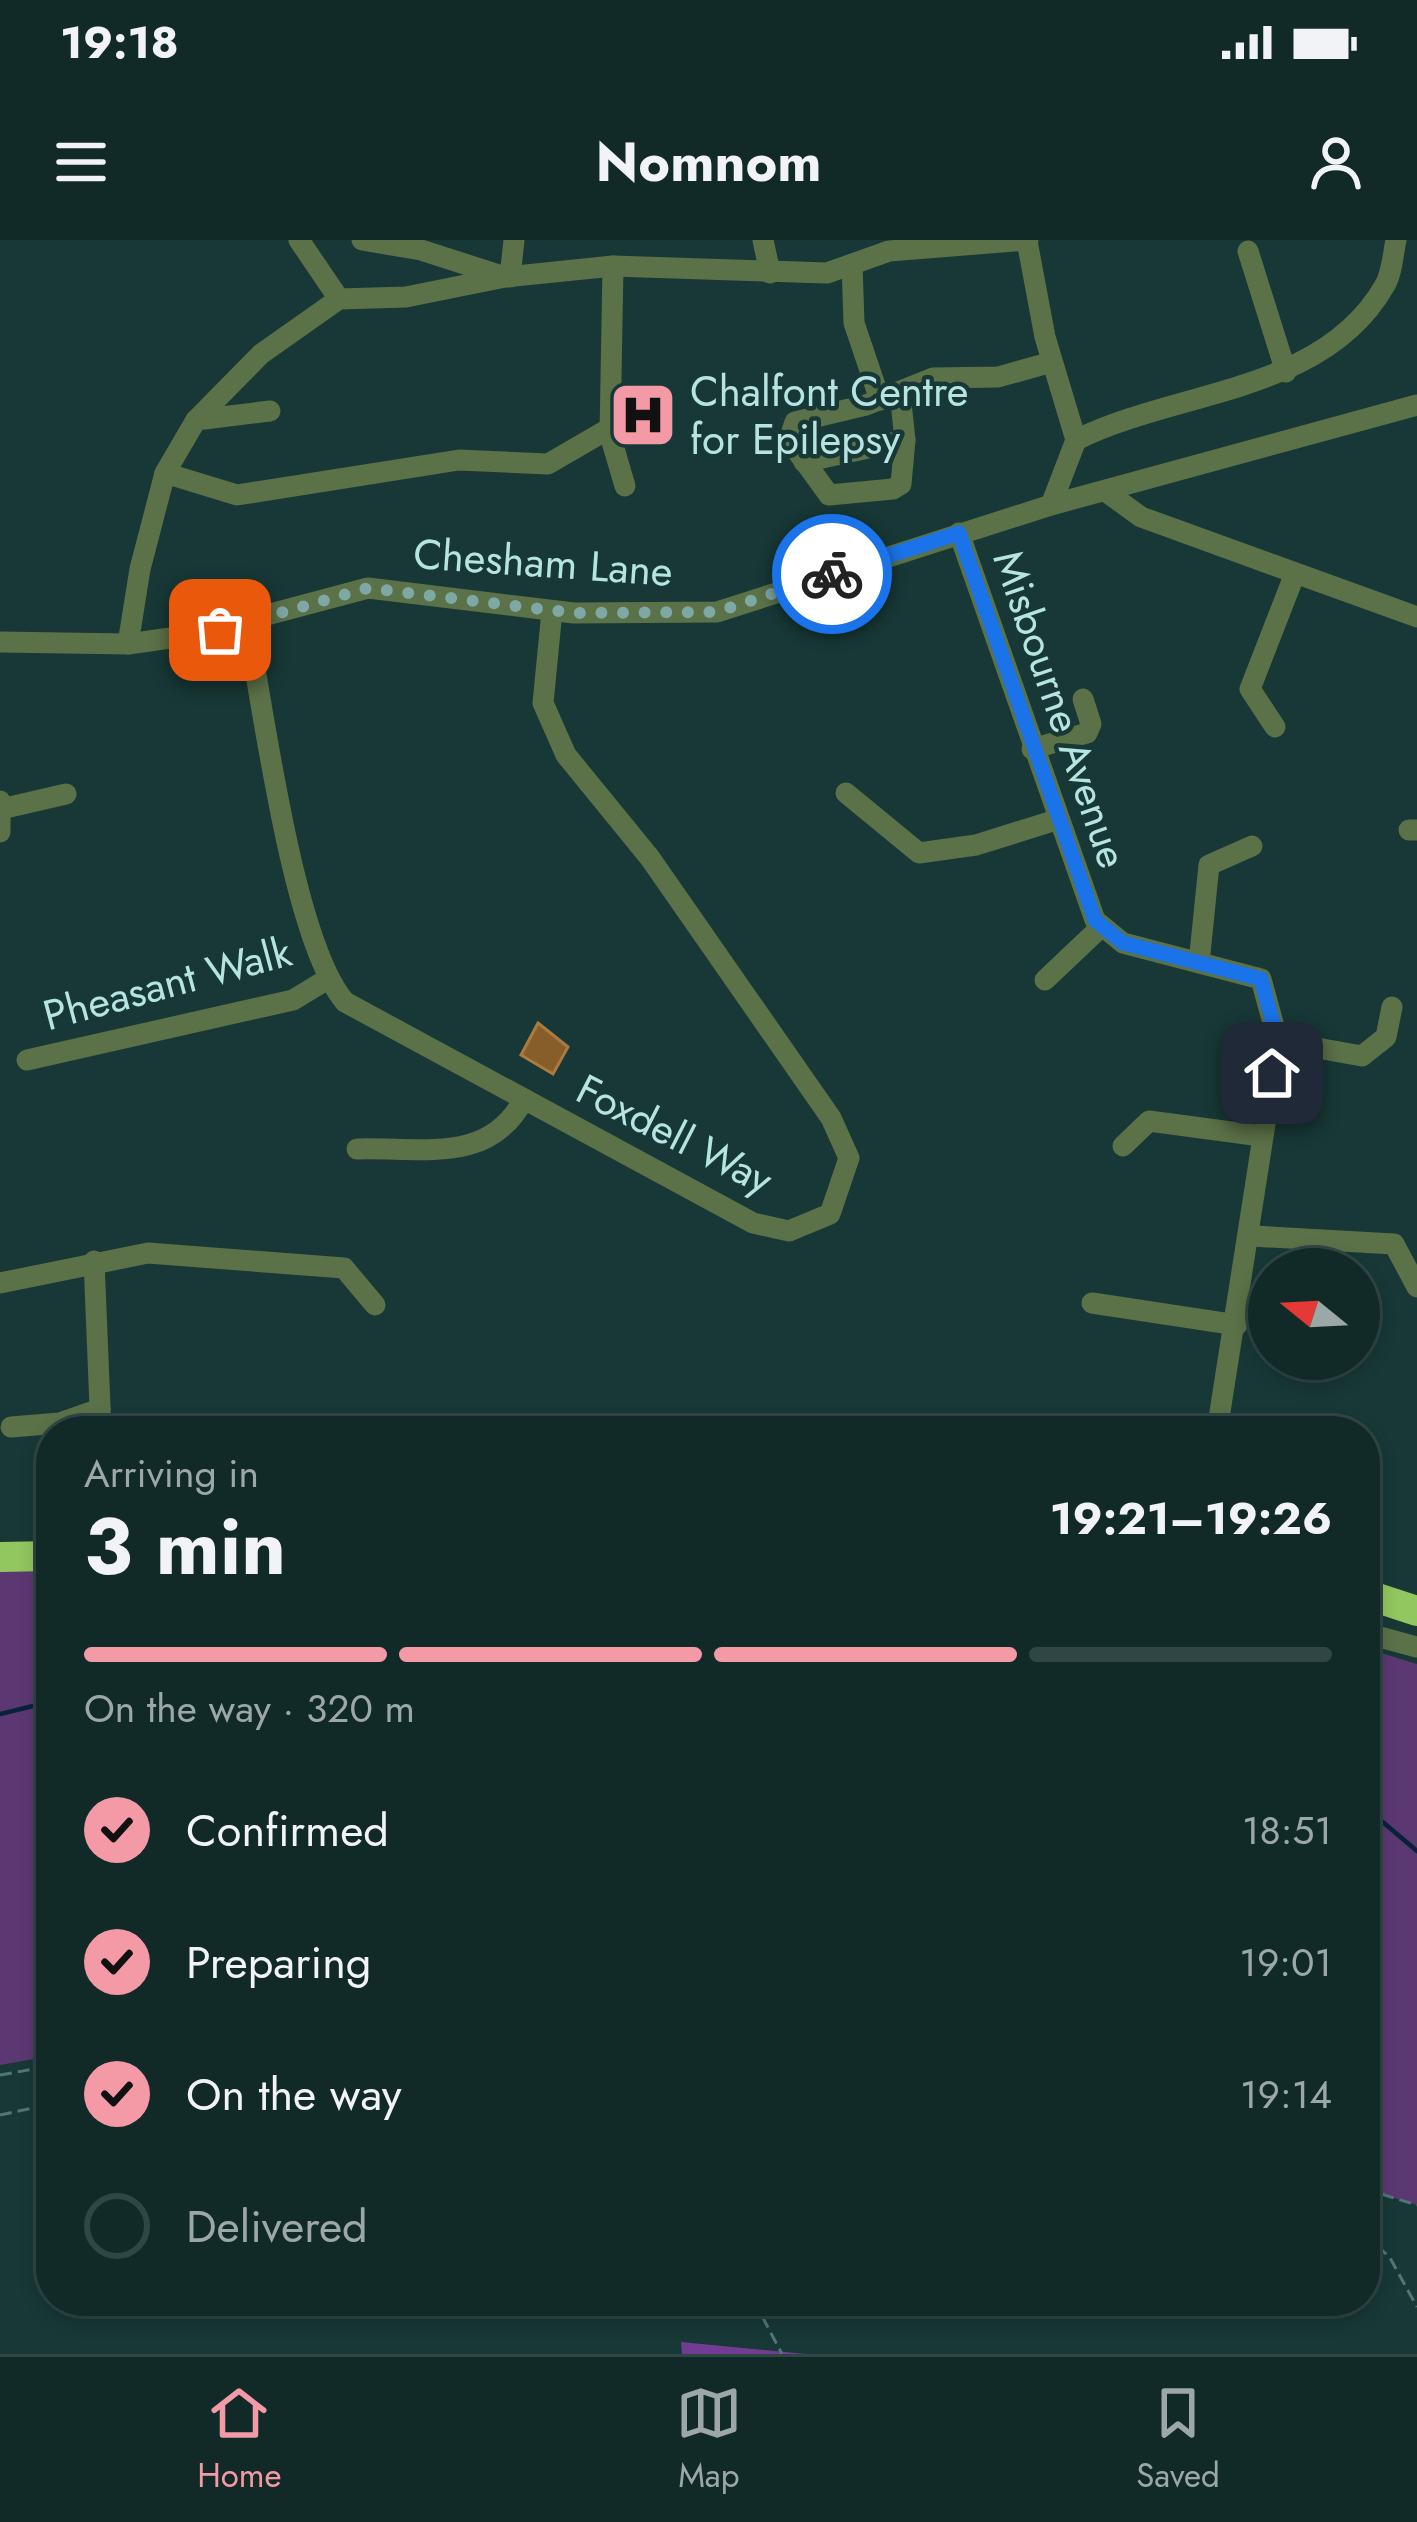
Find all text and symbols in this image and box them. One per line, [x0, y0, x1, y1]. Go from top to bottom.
text: 19:18 [60, 10, 179, 75]
text: Nomnom [595, 123, 822, 201]
icon: menu [48, 129, 114, 195]
icon: person [1303, 129, 1369, 195]
place label: Chalfont Centre for Epilepsy [690, 361, 968, 470]
hospital icon: Chalfont Centre for Epilepsy [608, 380, 678, 450]
courier [772, 514, 892, 634]
street label: Chesham Lane [411, 523, 675, 602]
icon: bike [799, 541, 865, 607]
street label: Misbourne Avenue [978, 542, 1143, 876]
pin [169, 579, 271, 681]
icon: bag [187, 597, 253, 663]
street label: Pheasant Walk [36, 921, 298, 1046]
pin [1221, 1022, 1323, 1124]
icon: home [1239, 1040, 1305, 1106]
street label: Foxdell Way [566, 1059, 784, 1210]
north arrow [1248, 1248, 1380, 1380]
map controls [1248, 1248, 1380, 1380]
text: Arriving in [84, 1445, 259, 1502]
text: 19:21–19:26 [1050, 1486, 1332, 1551]
text: 3 min [84, 1491, 286, 1603]
text: On the way · 320 m [84, 1680, 415, 1737]
icon: check [84, 1797, 150, 1863]
text: Confirmed [186, 1798, 389, 1863]
text: 18:51 [1242, 1802, 1332, 1859]
icon: check [84, 1929, 150, 1995]
text: Preparing [186, 1930, 371, 1995]
text: 19:01 [1239, 1934, 1332, 1991]
icon: check [84, 2061, 150, 2127]
text: On the way [186, 2062, 402, 2127]
text: 19:14 [1240, 2066, 1332, 2123]
text: Delivered [186, 2194, 368, 2259]
tab: Home [197, 2380, 282, 2499]
tab: Map [676, 2380, 742, 2499]
tab: Saved [1136, 2380, 1220, 2499]

